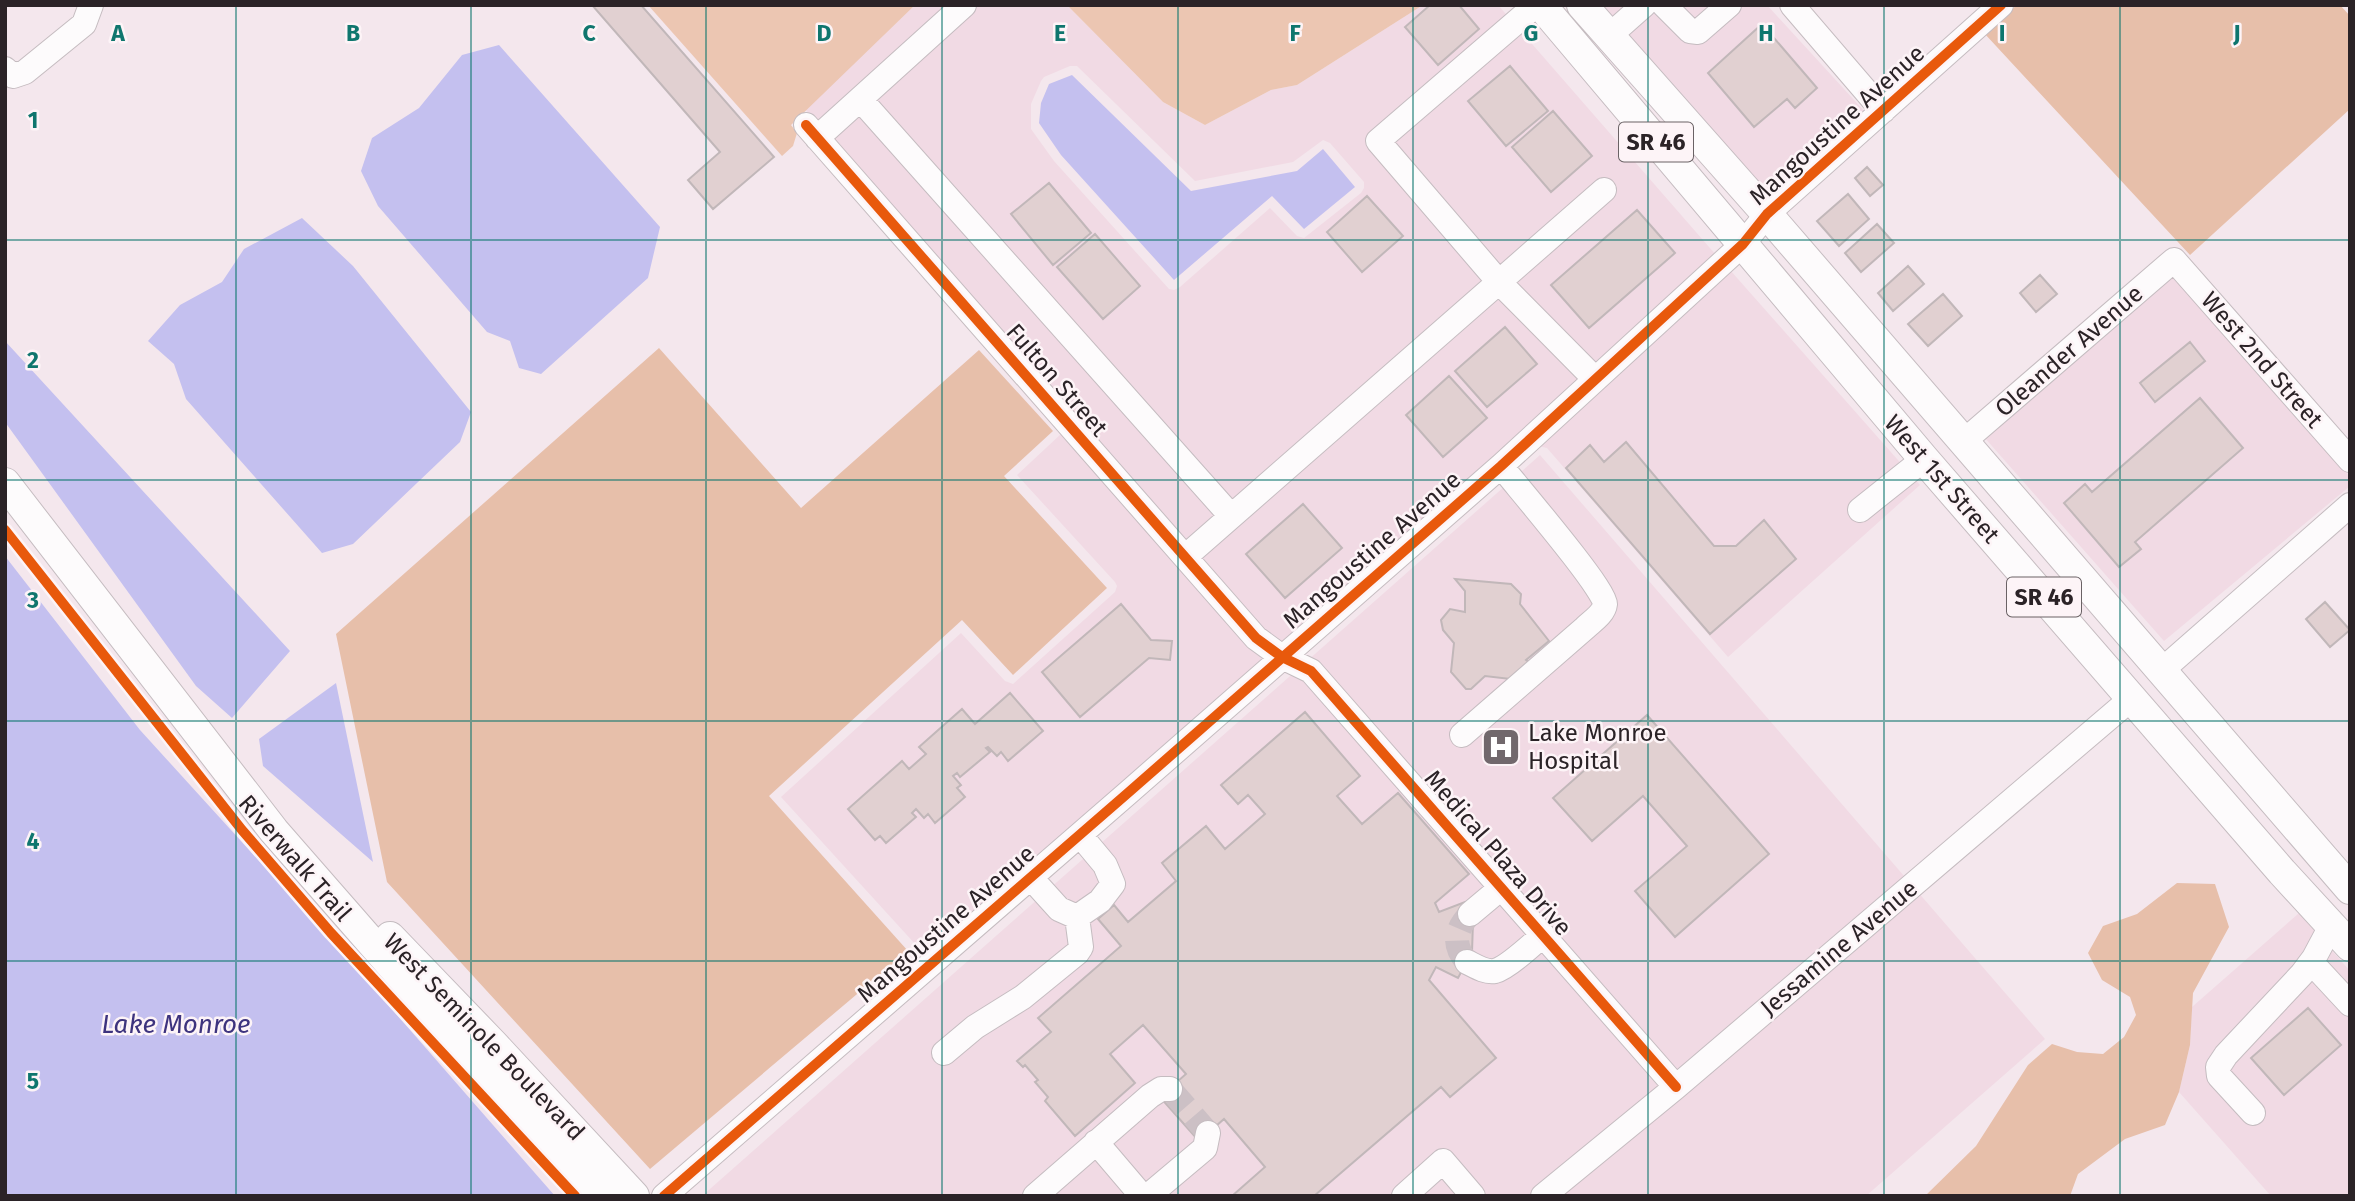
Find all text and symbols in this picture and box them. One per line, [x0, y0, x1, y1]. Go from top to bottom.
text: A [110, 19, 125, 47]
text: B [346, 19, 360, 47]
text: C [582, 19, 596, 47]
text: D [817, 19, 832, 47]
text: E [1054, 19, 1066, 47]
text: F [1289, 19, 1301, 47]
text: G [1524, 19, 1538, 47]
text: H [1758, 19, 1774, 47]
text: I [1999, 19, 2005, 47]
text: J [2232, 19, 2241, 47]
street label: Mangoustine Avenue [1744, 39, 1930, 211]
text: 1 [28, 106, 38, 134]
road number: SR 46 [1619, 122, 1693, 162]
street label: Oleander Avenue [1990, 279, 2148, 423]
street label: West 2nd Street [2195, 286, 2329, 434]
street label: Fulton Street [1001, 318, 1114, 442]
text: 2 [27, 346, 39, 374]
street label: West 1st Street [1879, 409, 2005, 549]
street label: Mangoustine Avenue [1278, 465, 1466, 635]
road number: SR 46 [2007, 578, 2081, 617]
text: 3 [26, 586, 39, 614]
place label: Lake Monroe Hospital [1528, 719, 1667, 775]
hospital icon: Lake Monroe Hospital [1480, 726, 1522, 768]
street label: Medical Plaza Drive [1419, 765, 1577, 941]
street label: Riverwalk Trail [233, 789, 357, 927]
text: 4 [27, 827, 40, 855]
street label: Mangoustine Avenue [852, 839, 1040, 1009]
street label: Jessamine Avenue [1755, 874, 1923, 1022]
street label: West Seminole Boulevard [378, 928, 590, 1146]
water label: Lake Monroe [101, 1009, 251, 1040]
text: 5 [27, 1067, 39, 1095]

